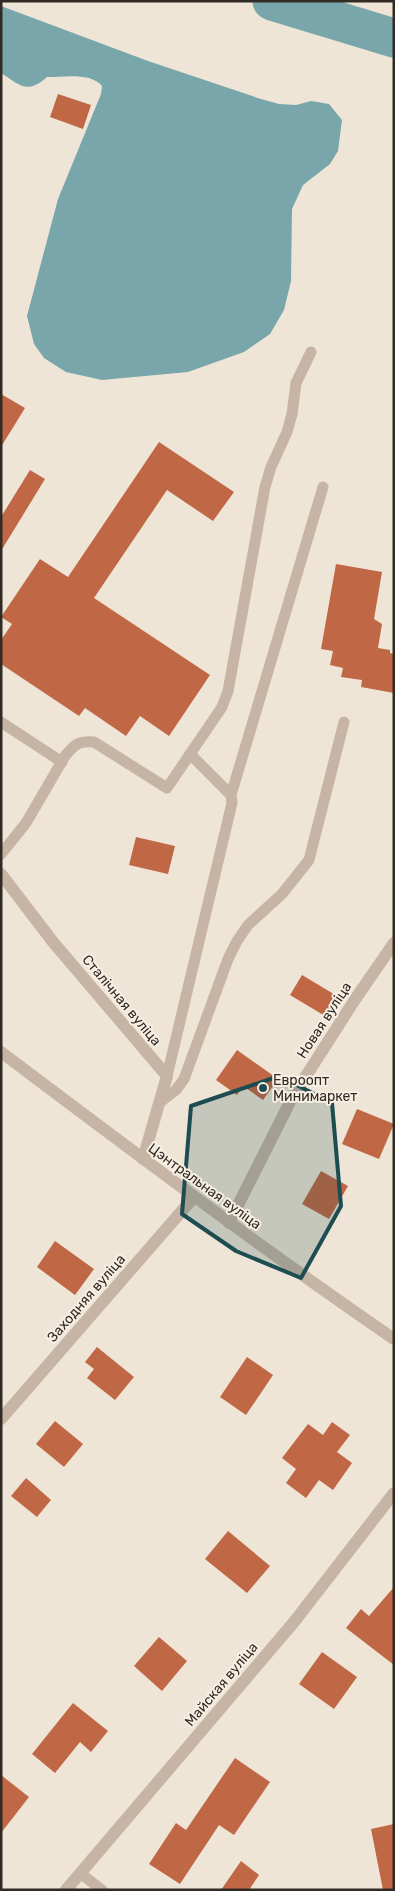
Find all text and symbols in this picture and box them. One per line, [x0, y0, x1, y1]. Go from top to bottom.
street label: Сталічная вуліца [79, 951, 165, 1049]
street label: Новая вуліца [293, 979, 355, 1062]
place label: Евроопт Минимаркет [273, 1072, 358, 1105]
marker: Евроопт Минимаркет [257, 1082, 269, 1094]
street label: Цэнтральная вуліца [145, 1140, 264, 1233]
street label: Заходняя вуліца [44, 1251, 129, 1346]
street label: Майская вуліца [181, 1639, 261, 1730]

